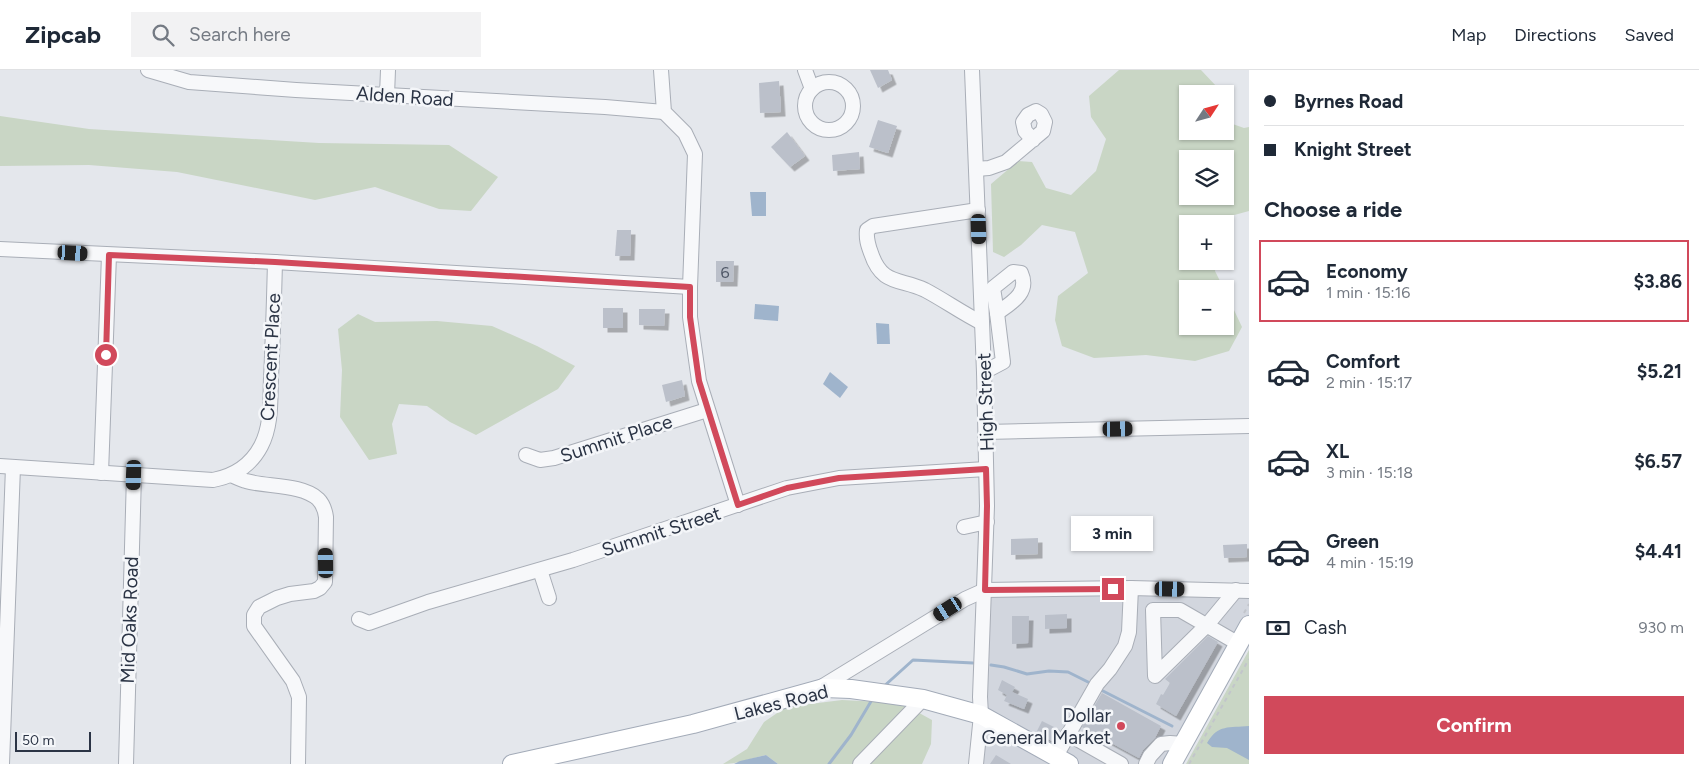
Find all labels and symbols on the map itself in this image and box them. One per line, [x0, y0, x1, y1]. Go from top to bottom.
street label: Alden Road [355, 82, 454, 111]
north arrow [1179, 85, 1234, 140]
car [970, 214, 987, 244]
car [57, 245, 88, 261]
house number: 6 [720, 263, 730, 282]
street label: Crescent Place [256, 293, 285, 422]
route start [95, 344, 117, 366]
street label: High Street [972, 352, 999, 452]
street label: Summit Place [557, 410, 675, 467]
car [1102, 421, 1133, 437]
car [125, 460, 142, 490]
street label: Summit Street [599, 501, 724, 562]
callout: 3 min [1072, 516, 1154, 552]
car [318, 548, 333, 578]
street label: Mid Oaks Road [116, 556, 143, 684]
route end [1102, 578, 1124, 600]
car [1154, 581, 1185, 597]
car [931, 595, 964, 623]
street label: Lakes Road [732, 680, 831, 725]
place label: Dollar General Market [981, 704, 1112, 749]
marker: Dollar General Market [1115, 720, 1127, 732]
scale bar [15, 729, 91, 752]

